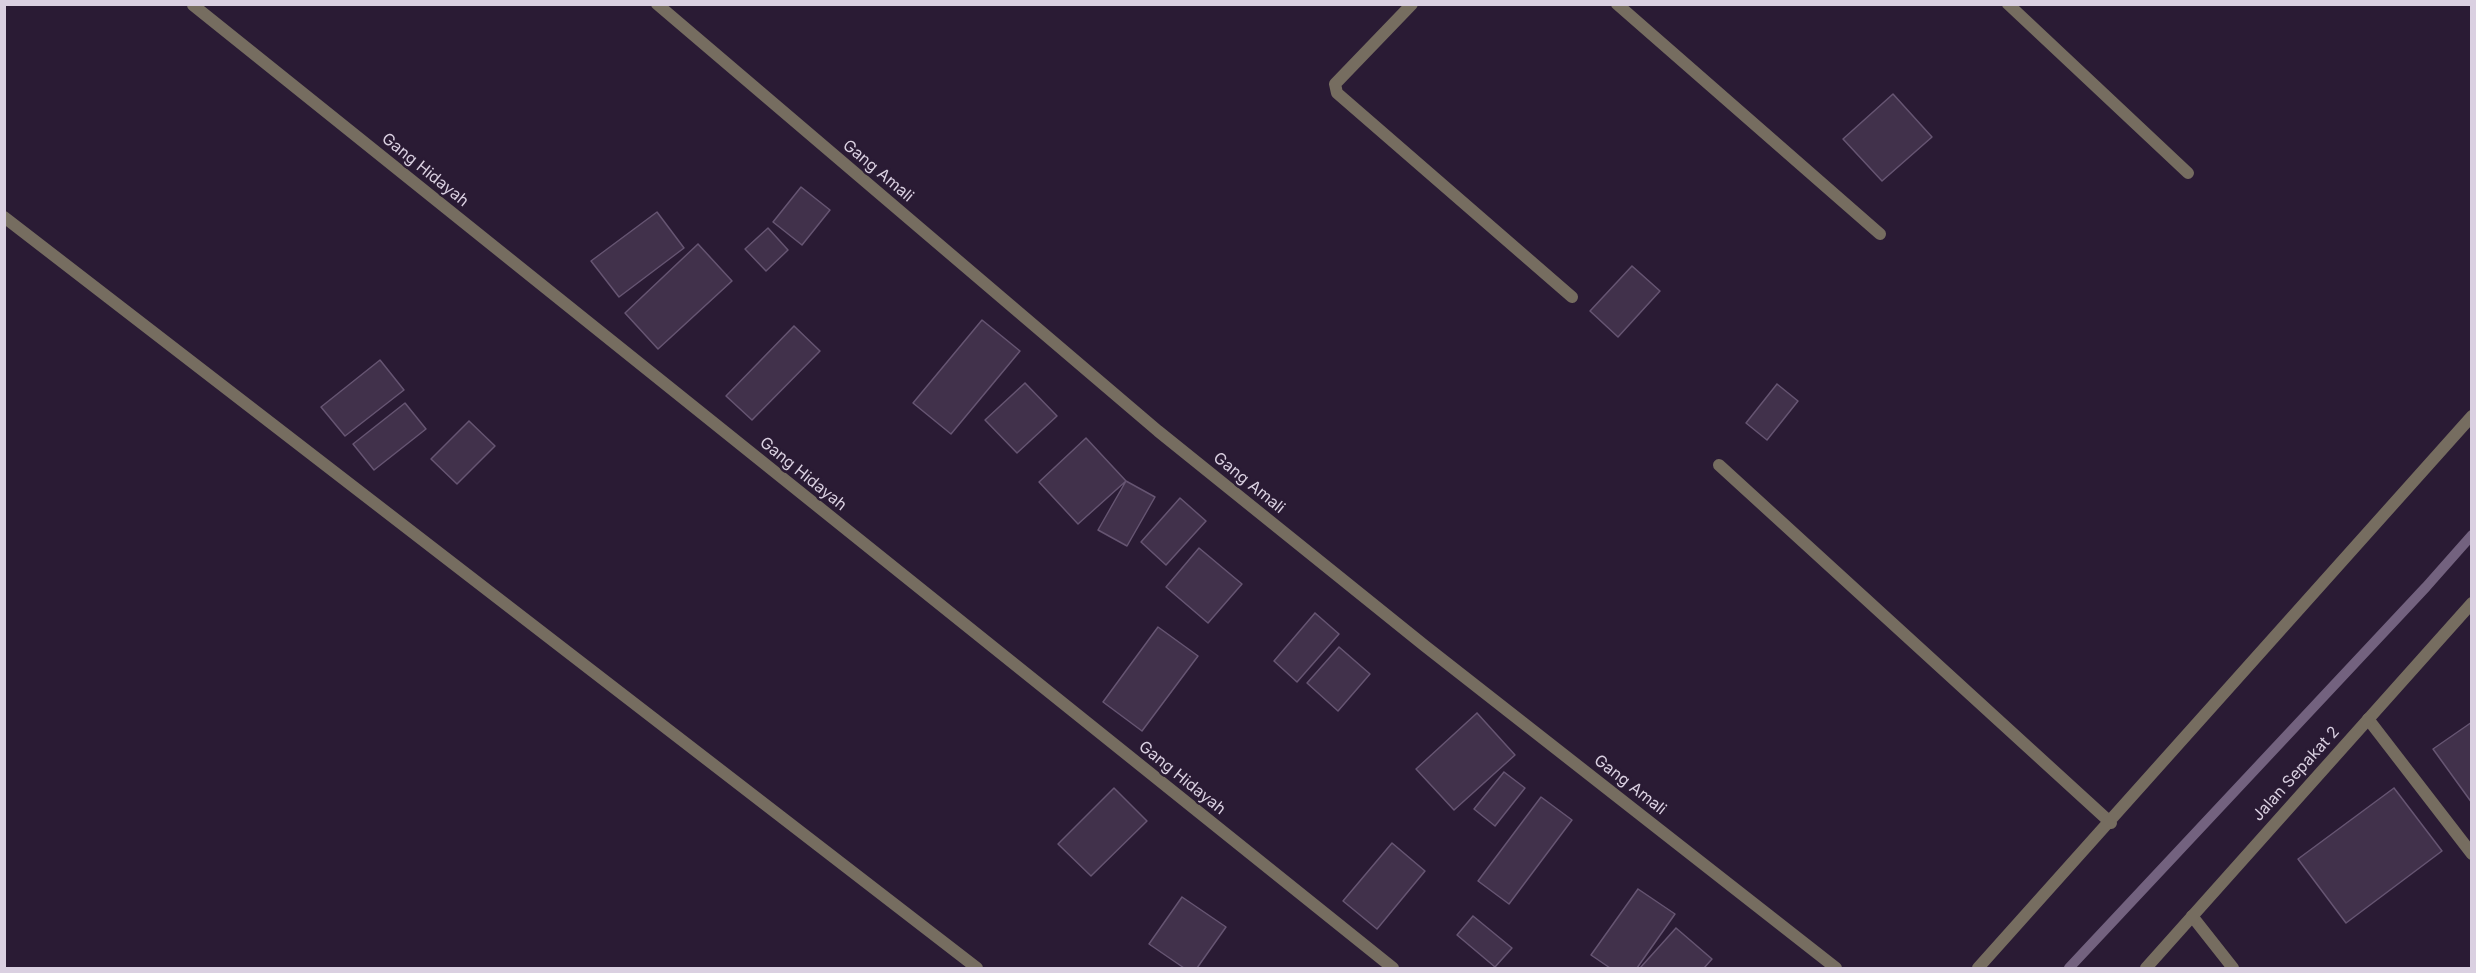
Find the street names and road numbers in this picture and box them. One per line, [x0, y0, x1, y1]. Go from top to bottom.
street label: Gang Hidayah [378, 129, 472, 211]
street label: Gang Amali [839, 136, 917, 206]
street label: Gang Hidayah [756, 433, 850, 515]
street label: Gang Amali [1209, 448, 1289, 518]
street label: Jalan Sepakat 2 [2248, 723, 2344, 825]
street label: Gang Hidayah [1135, 737, 1229, 819]
street label: Gang Amali [1590, 751, 1670, 819]

